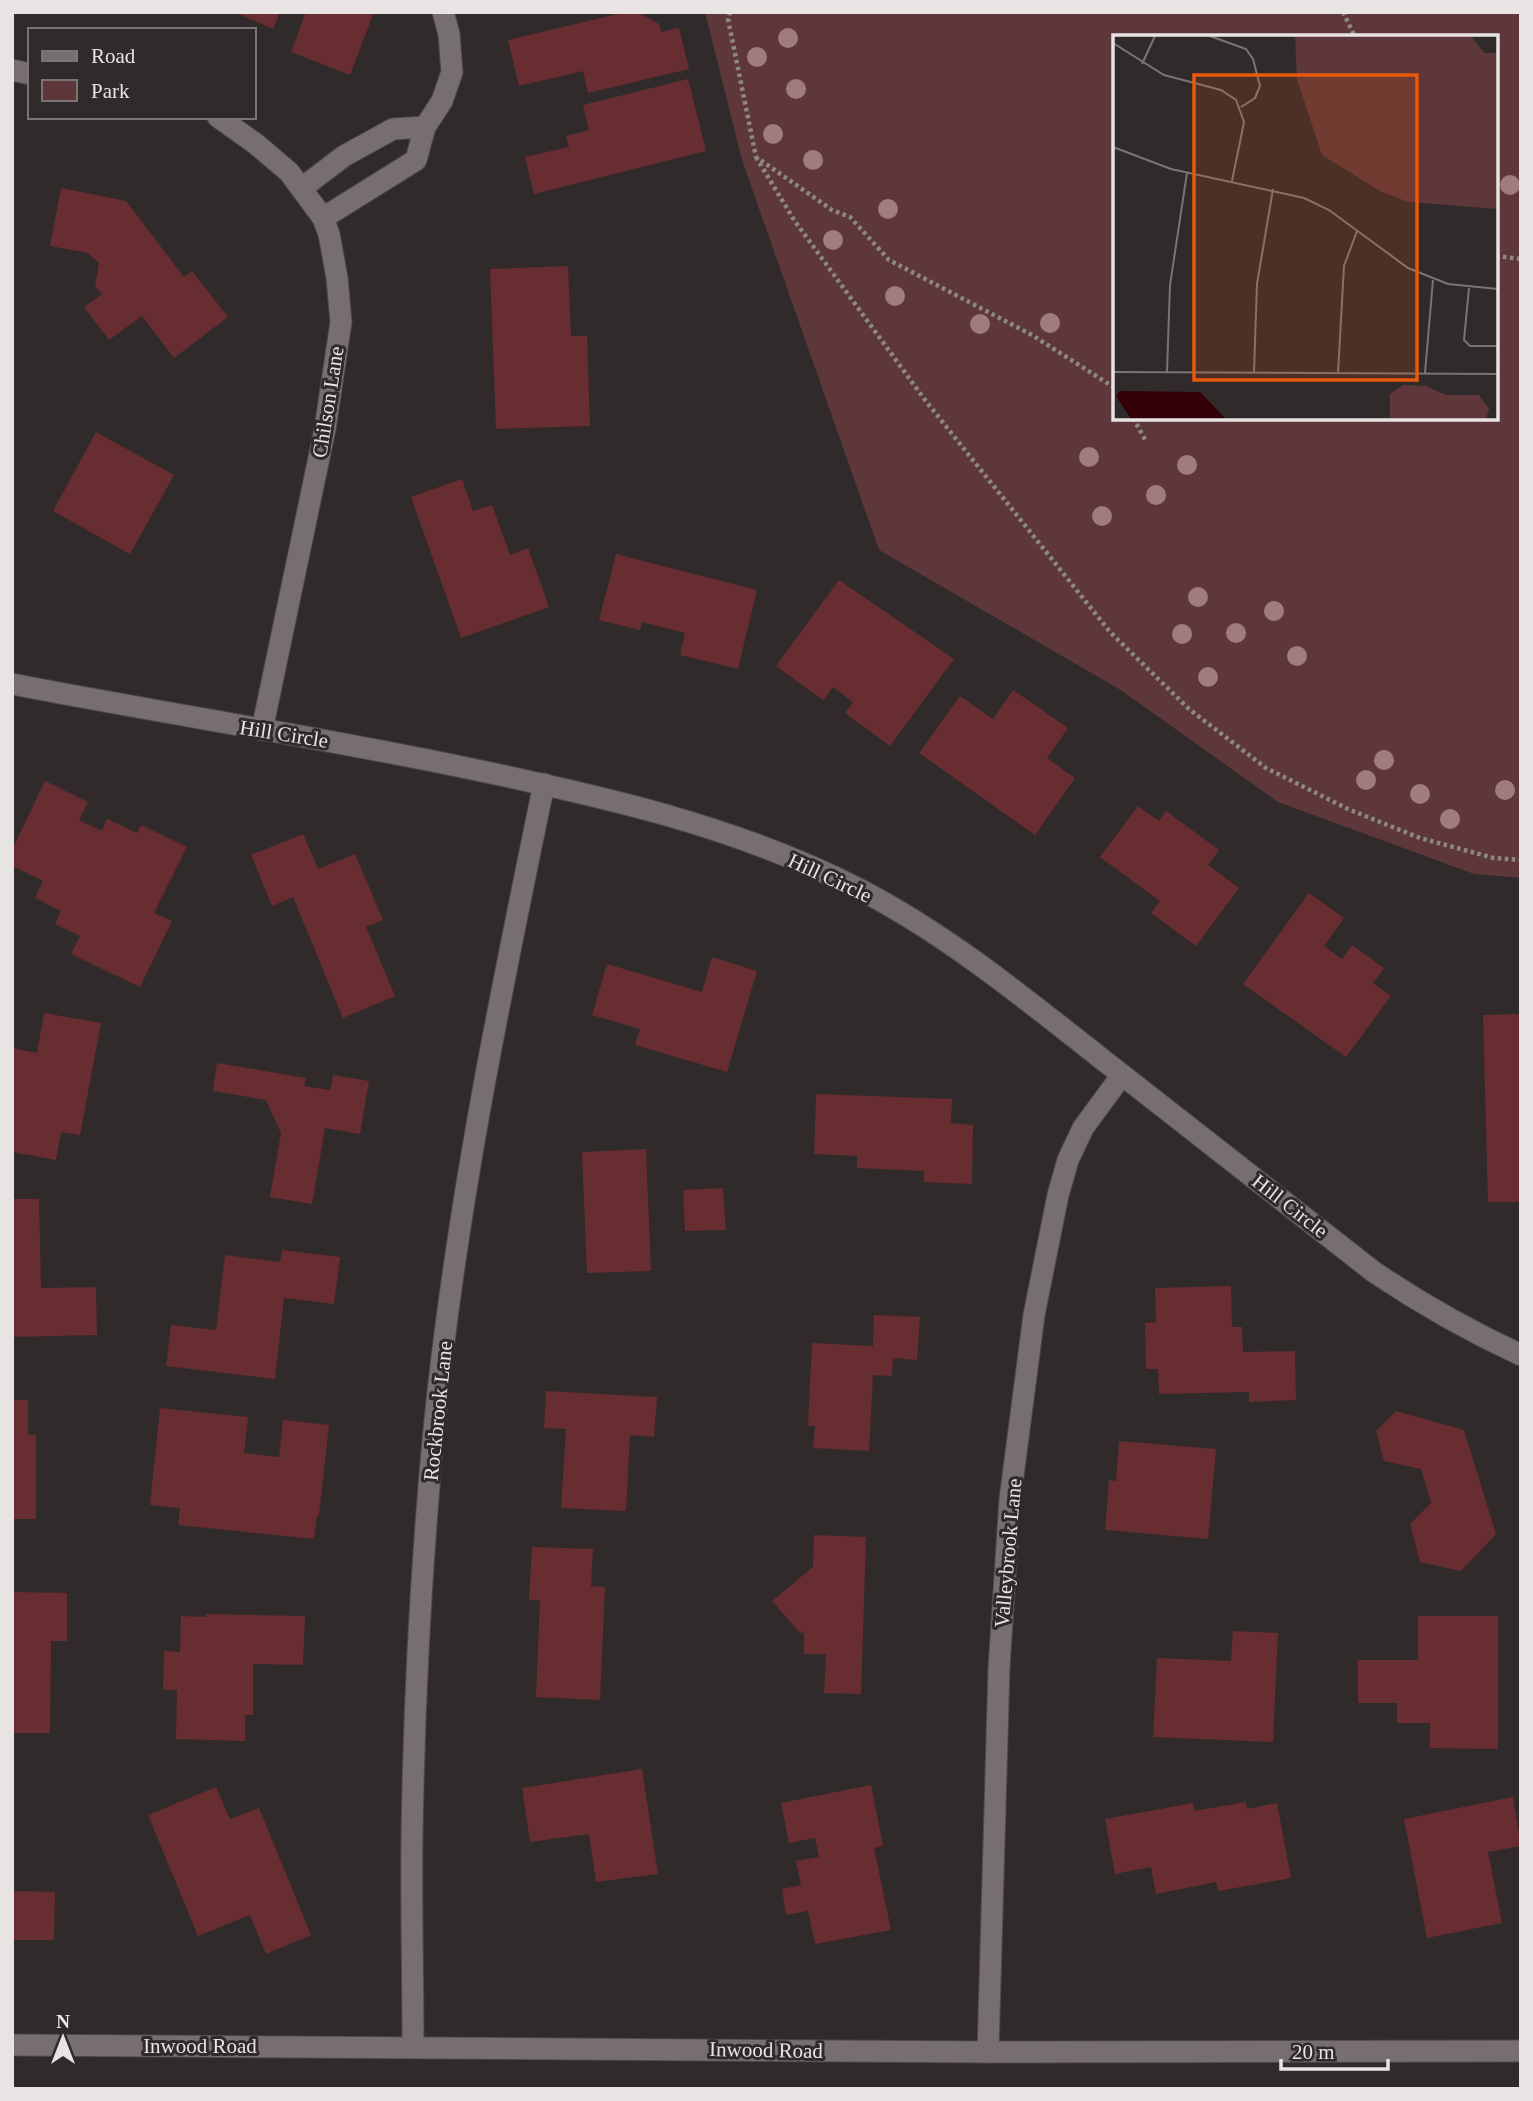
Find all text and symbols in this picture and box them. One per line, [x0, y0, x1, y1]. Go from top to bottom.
legend [28, 28, 256, 119]
inset map [1113, 35, 1498, 420]
text: Road [91, 44, 136, 68]
text: Park [91, 79, 130, 103]
street label: Chilson Lane [307, 345, 349, 459]
street label: Hill Circle [238, 715, 330, 753]
street label: Hill Circle [784, 848, 876, 908]
street label: Hill Circle [1247, 1169, 1333, 1243]
street label: Rockbrook Lane [419, 1340, 457, 1482]
street label: Valleybrook Lane [990, 1477, 1026, 1629]
north arrow [28, 2003, 98, 2073]
text: N [56, 2011, 70, 2032]
scale bar [1281, 2028, 1388, 2072]
street label: Inwood Road [143, 2034, 257, 2058]
street label: Inwood Road [709, 2037, 824, 2063]
text: 20 m [1292, 2040, 1335, 2064]

